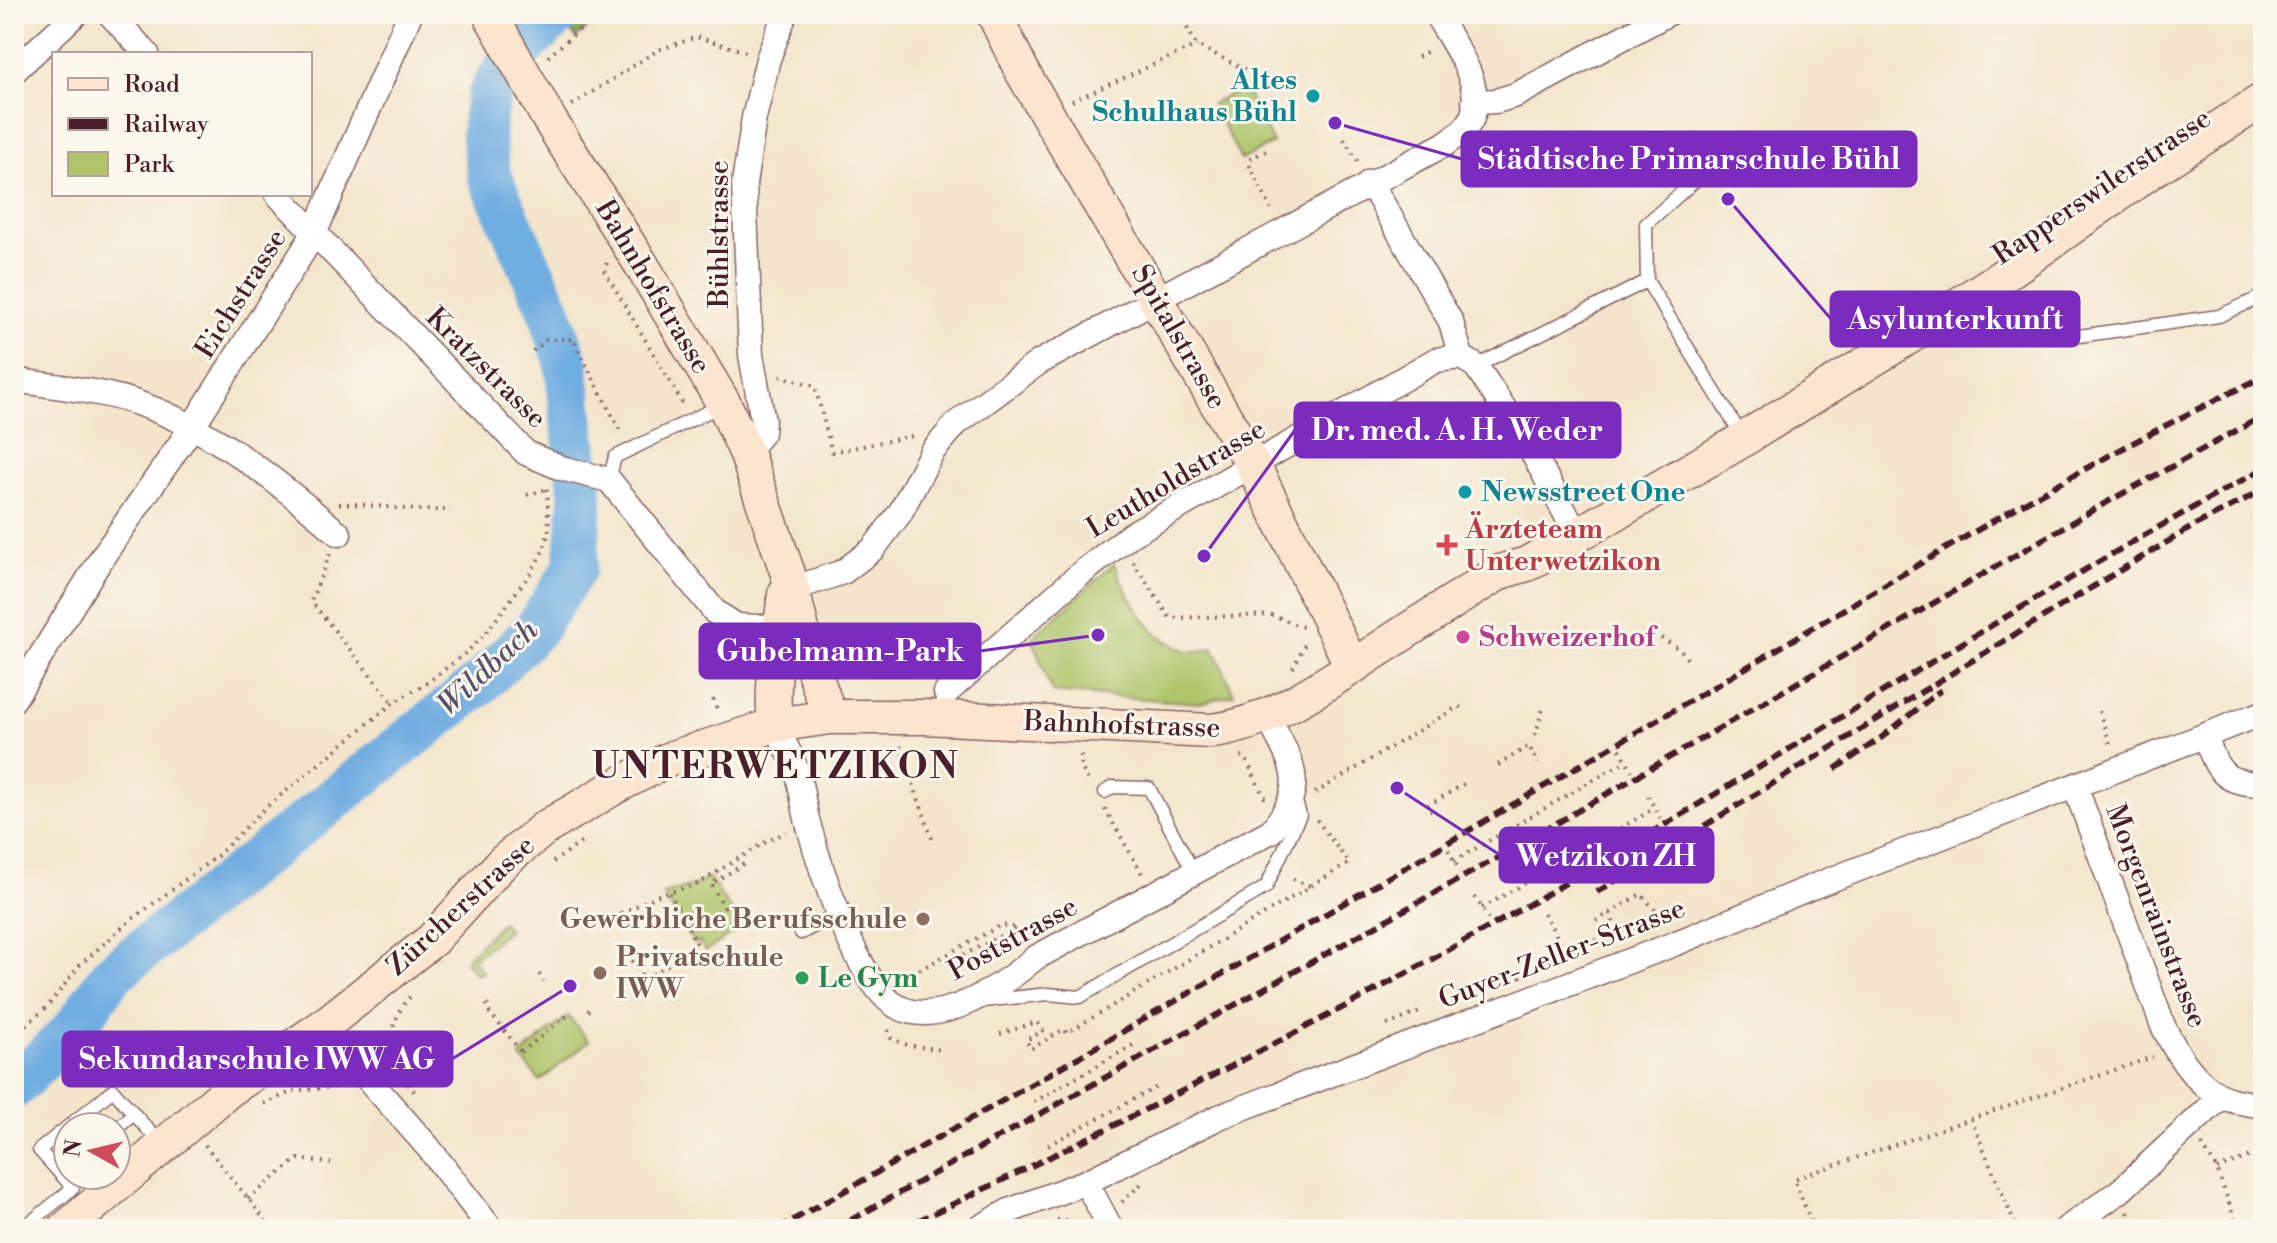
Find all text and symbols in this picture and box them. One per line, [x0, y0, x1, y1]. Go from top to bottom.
legend [52, 52, 312, 196]
place label: Altes Schulhaus Bühl [1092, 63, 1297, 130]
text: Road [124, 70, 180, 100]
marker: Altes Schulhaus Bühl [1304, 87, 1322, 105]
street label: Rapperswilerstrasse [1986, 101, 2218, 273]
text: Railway [124, 110, 209, 140]
callout: Städtische Primarschule Bühl [1462, 132, 1916, 186]
text: Städtische Primarschule Bühl [1478, 141, 1900, 179]
text: Park [124, 150, 175, 180]
street label: Bühlstrasse [702, 160, 737, 309]
street label: Bahnhofstrasse [587, 193, 719, 380]
street label: Eichstrasse [187, 223, 295, 365]
street label: Spitalstrasse [1124, 258, 1234, 416]
callout: Asylunterkunft [1831, 292, 2079, 346]
street label: Kratzstrasse [418, 300, 554, 436]
text: Asylunterkunft [1846, 301, 2063, 339]
callout: Dr. med. A. H. Weder [1295, 403, 1620, 457]
street label: Leutholdstrasse [1080, 412, 1272, 546]
text: Dr. med. A. H. Weder [1311, 412, 1603, 450]
place label: Newsstreet One [1481, 475, 1685, 510]
marker: Newsstreet One [1456, 483, 1474, 501]
place label: Ärzteteam Unterwetzikon [1464, 510, 1661, 579]
marker: Ärzteteam Unterwetzikon [1436, 534, 1458, 556]
water label: Wildbach [430, 612, 547, 724]
place label: Schweizerhof [1479, 620, 1658, 655]
callout: Gubelmann-Park [700, 624, 980, 678]
marker: Schweizerhof [1454, 628, 1472, 646]
text: Gubelmann-Park [716, 633, 965, 671]
street label: Bahnhofstrasse [1022, 704, 1221, 746]
district label: UNTERWETZIKON [592, 745, 960, 790]
street label: Morgenrainstrasse [2097, 799, 2215, 1033]
street label: Zürcherstrasse [380, 828, 542, 984]
callout: Wetzikon ZH [1500, 828, 1713, 882]
text: Wetzikon ZH [1514, 838, 1697, 876]
street label: Poststrasse [942, 889, 1084, 989]
street label: Guyer-Zeller-Strasse [1434, 891, 1690, 1017]
place label: Gewerbliche Berufsschule [560, 902, 907, 937]
marker: Gewerbliche Berufsschule [914, 910, 932, 928]
place label: Privatschule IWW [616, 940, 784, 1007]
place label: Le Gym [818, 961, 919, 996]
marker: Privatschule IWW [591, 964, 609, 982]
marker: Le Gym [793, 969, 811, 987]
callout: Sekundarschule IWW AG [63, 1032, 452, 1086]
text: Sekundarschule IWW AG [79, 1041, 436, 1079]
north arrow [52, 1111, 132, 1191]
text: N [59, 1137, 88, 1159]

